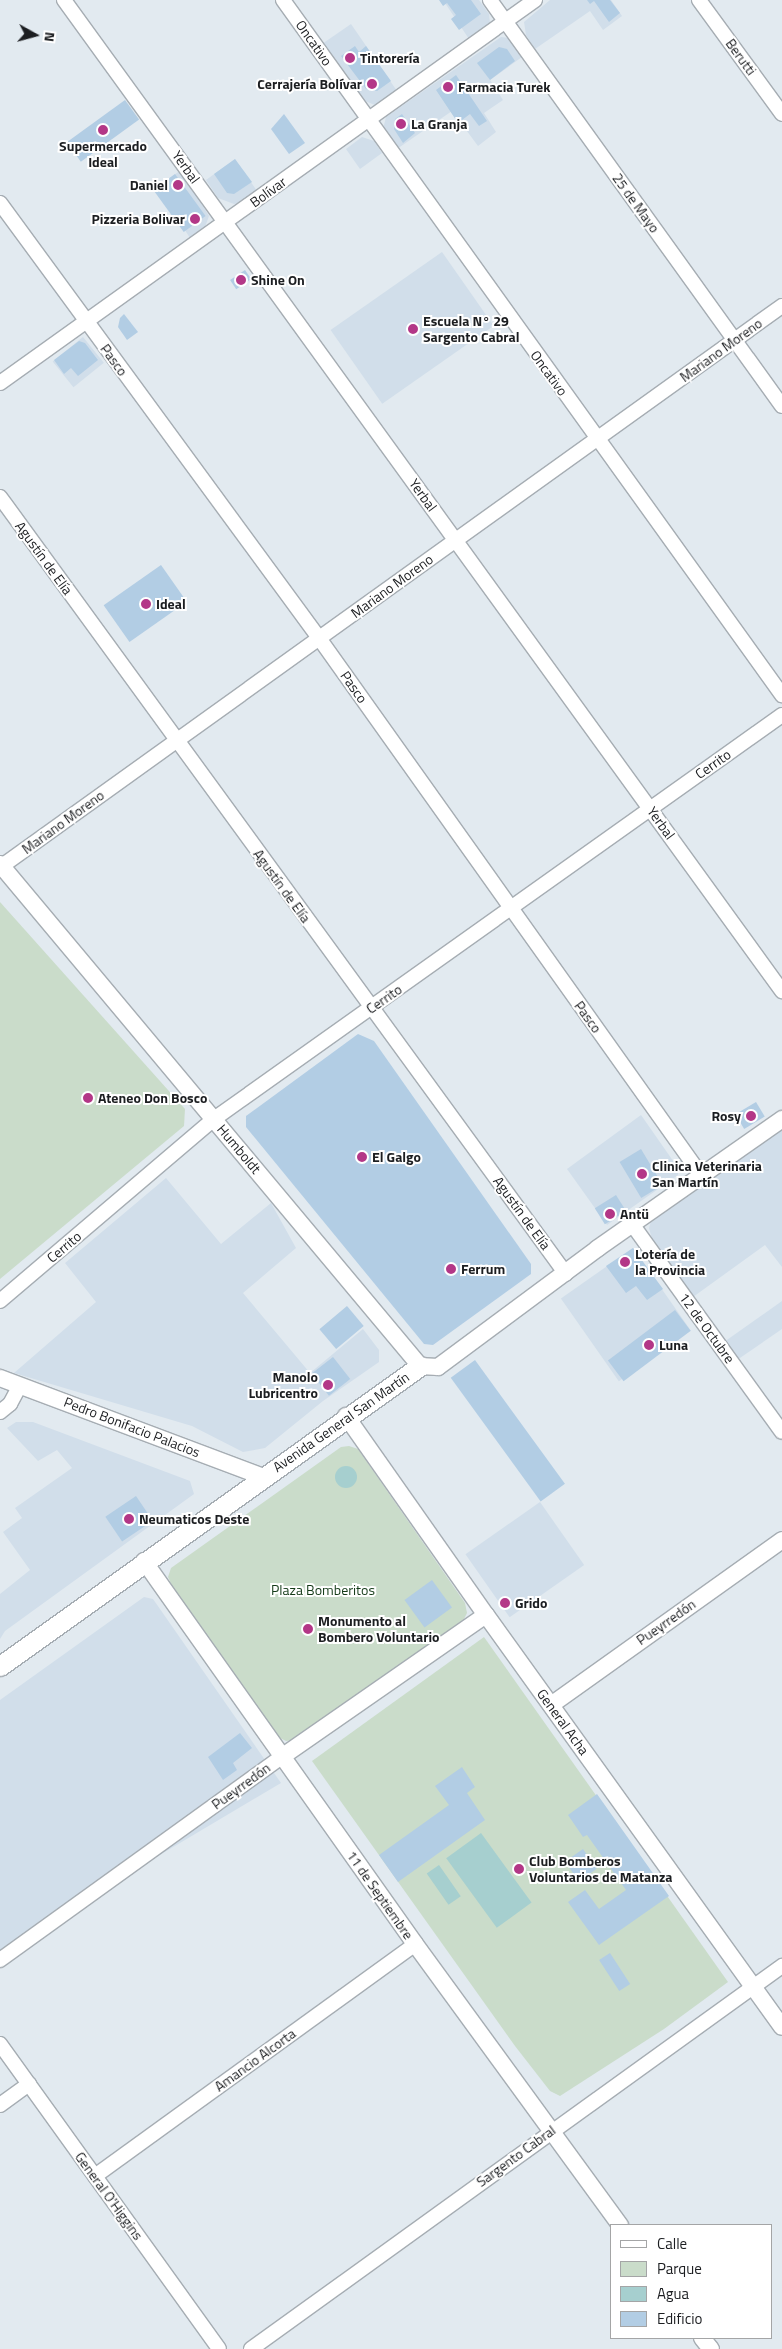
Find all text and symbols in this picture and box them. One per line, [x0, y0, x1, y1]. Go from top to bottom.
north arrow [10, 10, 60, 60]
street label: Oncativo [292, 17, 336, 69]
text: N [39, 31, 61, 43]
street label: Berutti [722, 36, 760, 78]
place label: Tintorería [360, 50, 420, 66]
marker: Tintorería [344, 52, 356, 64]
place label: Cerrajería Bolívar [257, 76, 362, 92]
marker: Cerrajería Bolívar [366, 78, 378, 90]
place label: Farmacia Turek [458, 79, 550, 95]
marker: Farmacia Turek [442, 81, 454, 93]
place label: La Granja [411, 116, 467, 132]
marker: La Granja [395, 118, 407, 130]
marker: Supermercado Ideal [97, 124, 109, 136]
place label: Supermercado Ideal [59, 138, 147, 170]
street label: Yerbal [169, 147, 203, 187]
street label: 25 de Mayo [609, 170, 663, 236]
street label: Bolívar [247, 173, 289, 211]
place label: Daniel [130, 177, 168, 193]
marker: Daniel [172, 179, 184, 191]
place label: Pizzeria Bolivar [92, 211, 185, 227]
marker: Pizzeria Bolivar [189, 213, 201, 225]
place label: Shine On [251, 272, 305, 288]
marker: Shine On [235, 274, 247, 286]
place label: Escuela N° 29 Sargento Cabral [423, 313, 519, 346]
street label: Mariano Moreno [677, 315, 765, 385]
marker: Escuela N° 29 Sargento Cabral [407, 323, 419, 335]
street label: Pasco [97, 341, 131, 379]
street label: Oncativo [527, 347, 571, 399]
street label: Yerbal [406, 475, 440, 515]
street label: Agustín de Elía [12, 518, 76, 598]
street label: Mariano Moreno [348, 551, 436, 621]
place label: Ideal [156, 596, 186, 612]
marker: Ideal [140, 598, 152, 610]
street label: Pasco [337, 668, 371, 706]
street label: Cerrito [692, 746, 734, 782]
street label: Mariano Moreno [19, 787, 107, 857]
street label: Yerbal [644, 803, 678, 843]
street label: Agustín de Elía [250, 846, 314, 926]
street label: Cerrito [363, 981, 405, 1017]
street label: Pasco [571, 998, 605, 1036]
place label: Ateneo Don Bosco [98, 1090, 207, 1106]
marker: Ateneo Don Bosco [82, 1092, 94, 1104]
place label: Rosy [711, 1108, 741, 1124]
marker: Rosy [745, 1110, 757, 1122]
street label: Humboldt [214, 1121, 264, 1177]
place label: El Galgo [372, 1149, 421, 1165]
marker: El Galgo [356, 1151, 368, 1163]
place label: Clinica Veterinaria San Martín [652, 1158, 762, 1190]
marker: Clinica Veterinaria San Martín [636, 1168, 648, 1180]
street label: Agustín de Elía [490, 1173, 554, 1253]
place label: Antü [620, 1206, 649, 1222]
marker: Antü [604, 1208, 616, 1220]
street label: Cerrito [43, 1228, 85, 1266]
place label: Lotería de la Provincia [635, 1246, 705, 1278]
marker: Lotería de la Provincia [619, 1256, 631, 1268]
place label: Ferrum [461, 1261, 505, 1277]
marker: Ferrum [445, 1263, 457, 1275]
street label: 12 de Octubre [676, 1289, 738, 1367]
place label: Luna [659, 1337, 688, 1353]
marker: Luna [643, 1339, 655, 1351]
street label: Avenida General San Martín [270, 1368, 412, 1476]
place label: Manolo Lubricentro [248, 1369, 318, 1401]
marker: Manolo Lubricentro [322, 1379, 334, 1391]
street label: Pedro Bonifacio Palacios [62, 1393, 202, 1461]
place label: Neumaticos Deste [139, 1511, 249, 1527]
marker: Neumaticos Deste [123, 1513, 135, 1525]
park label: Plaza Bomberitos [271, 1582, 375, 1598]
place label: Grido [515, 1595, 548, 1611]
street label: Pueyrredón [633, 1596, 699, 1648]
marker: Grido [499, 1597, 511, 1609]
place label: Monumento al Bombero Voluntario [318, 1613, 439, 1645]
marker: Monumento al Bombero Voluntario [302, 1623, 314, 1635]
street label: General Acha [533, 1686, 593, 1758]
street label: Pueyrredón [208, 1759, 274, 1813]
street label: 11 de Septiembre [343, 1848, 417, 1942]
place label: Club Bomberos Voluntarios de Matanza [529, 1853, 673, 1885]
marker: Club Bomberos Voluntarios de Matanza [513, 1863, 525, 1875]
street label: Amancio Alcorta [211, 2025, 299, 2095]
street label: Sargento Cabral [473, 2122, 559, 2190]
street label: General O'Higgins [71, 2149, 147, 2243]
legend [610, 2224, 772, 2339]
text: Calle [657, 2232, 687, 2255]
text: Parque [657, 2257, 702, 2280]
text: Agua [657, 2282, 689, 2305]
text: Edificio [657, 2307, 702, 2330]

